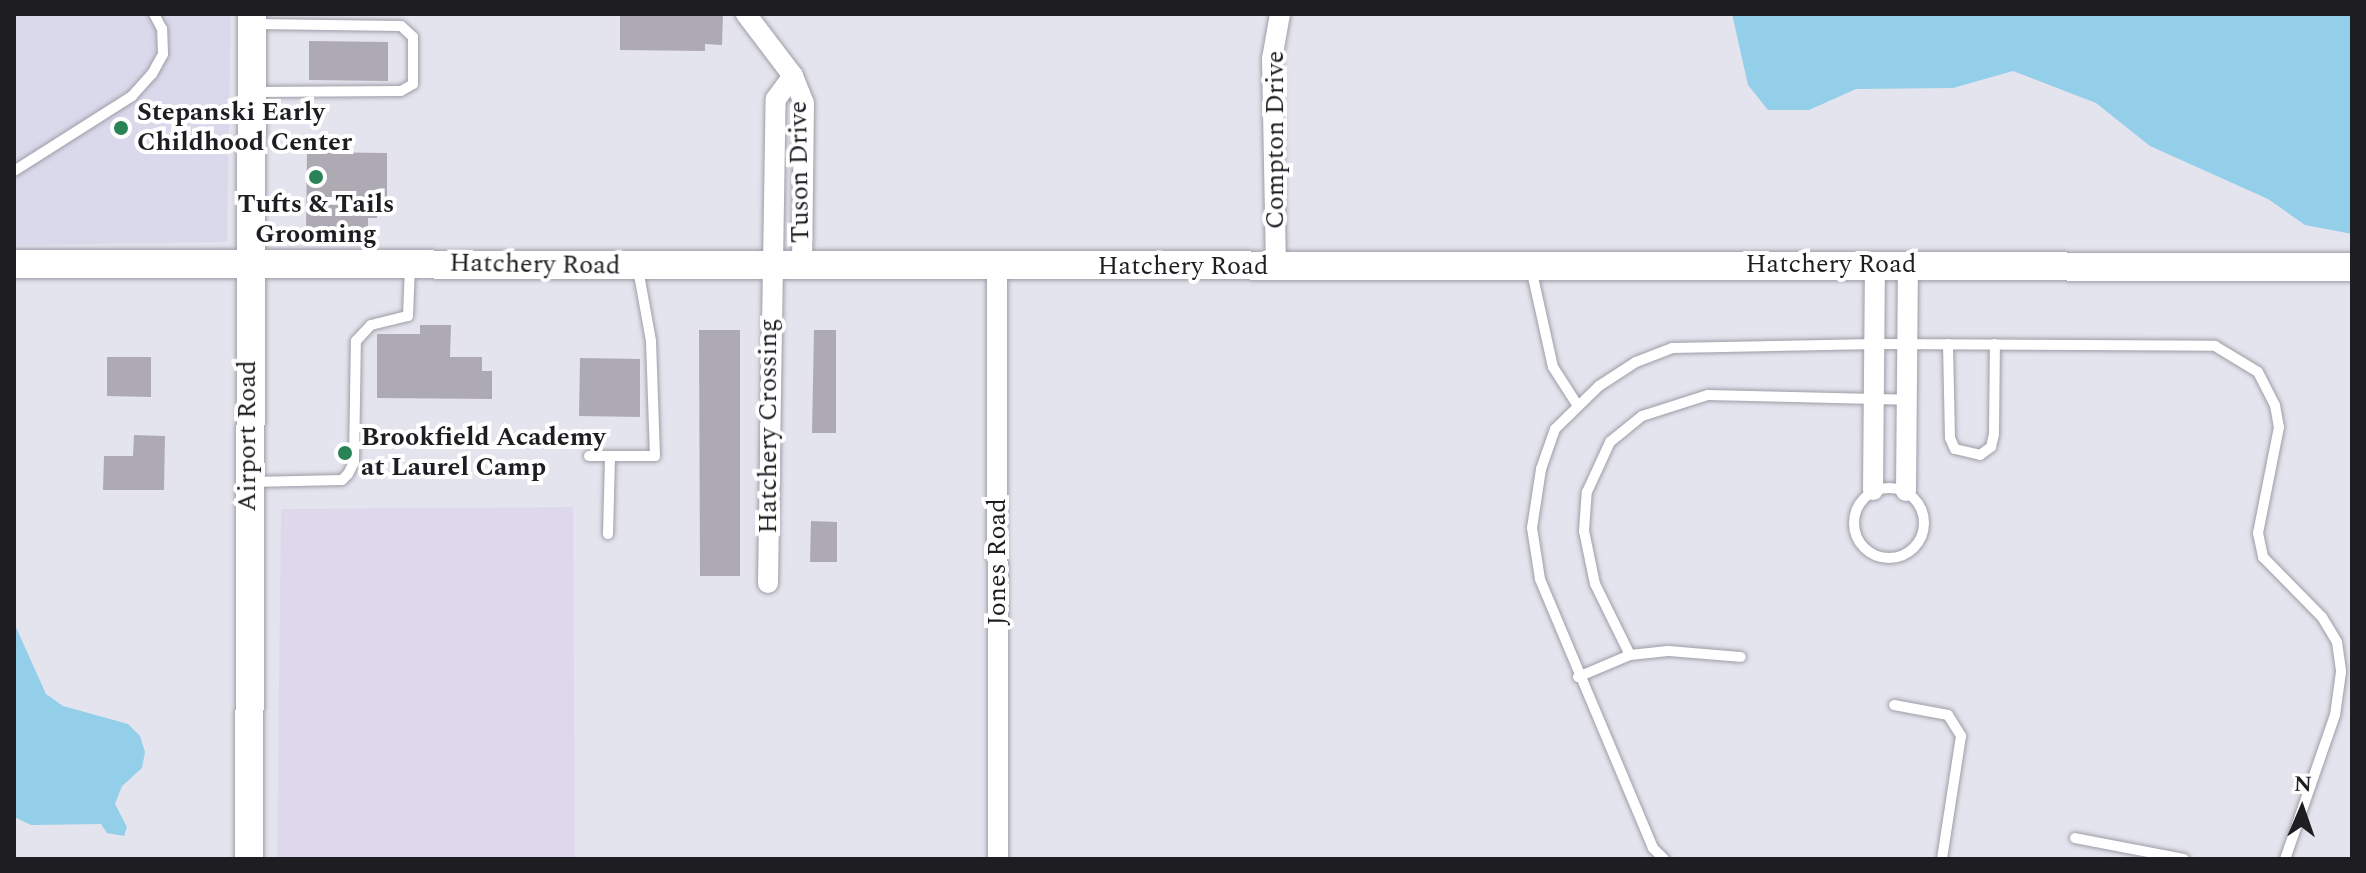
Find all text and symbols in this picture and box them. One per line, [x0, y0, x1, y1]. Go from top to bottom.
street label: Compton Drive [1260, 51, 1292, 229]
place label: Stepanski Early Childhood Center [137, 97, 352, 158]
street label: Tuson Drive [783, 101, 817, 243]
marker: Stepanski Early Childhood Center [112, 119, 130, 137]
marker: Tufts & Tails Grooming [307, 168, 325, 186]
place label: Tufts & Tails Grooming [238, 189, 394, 250]
street label: Hatchery Road [449, 248, 621, 282]
street label: Hatchery Road [1745, 249, 1917, 281]
street label: Hatchery Road [1097, 251, 1269, 283]
street label: Hatchery Crossing [753, 318, 785, 534]
street label: Airport Road [232, 360, 264, 512]
place label: Brookfield Academy at Laurel Camp [361, 422, 605, 484]
marker: Brookfield Academy at Laurel Camp [336, 444, 354, 462]
street label: Jones Road [982, 498, 1014, 626]
text: N [2293, 768, 2312, 801]
north arrow [2262, 769, 2342, 849]

